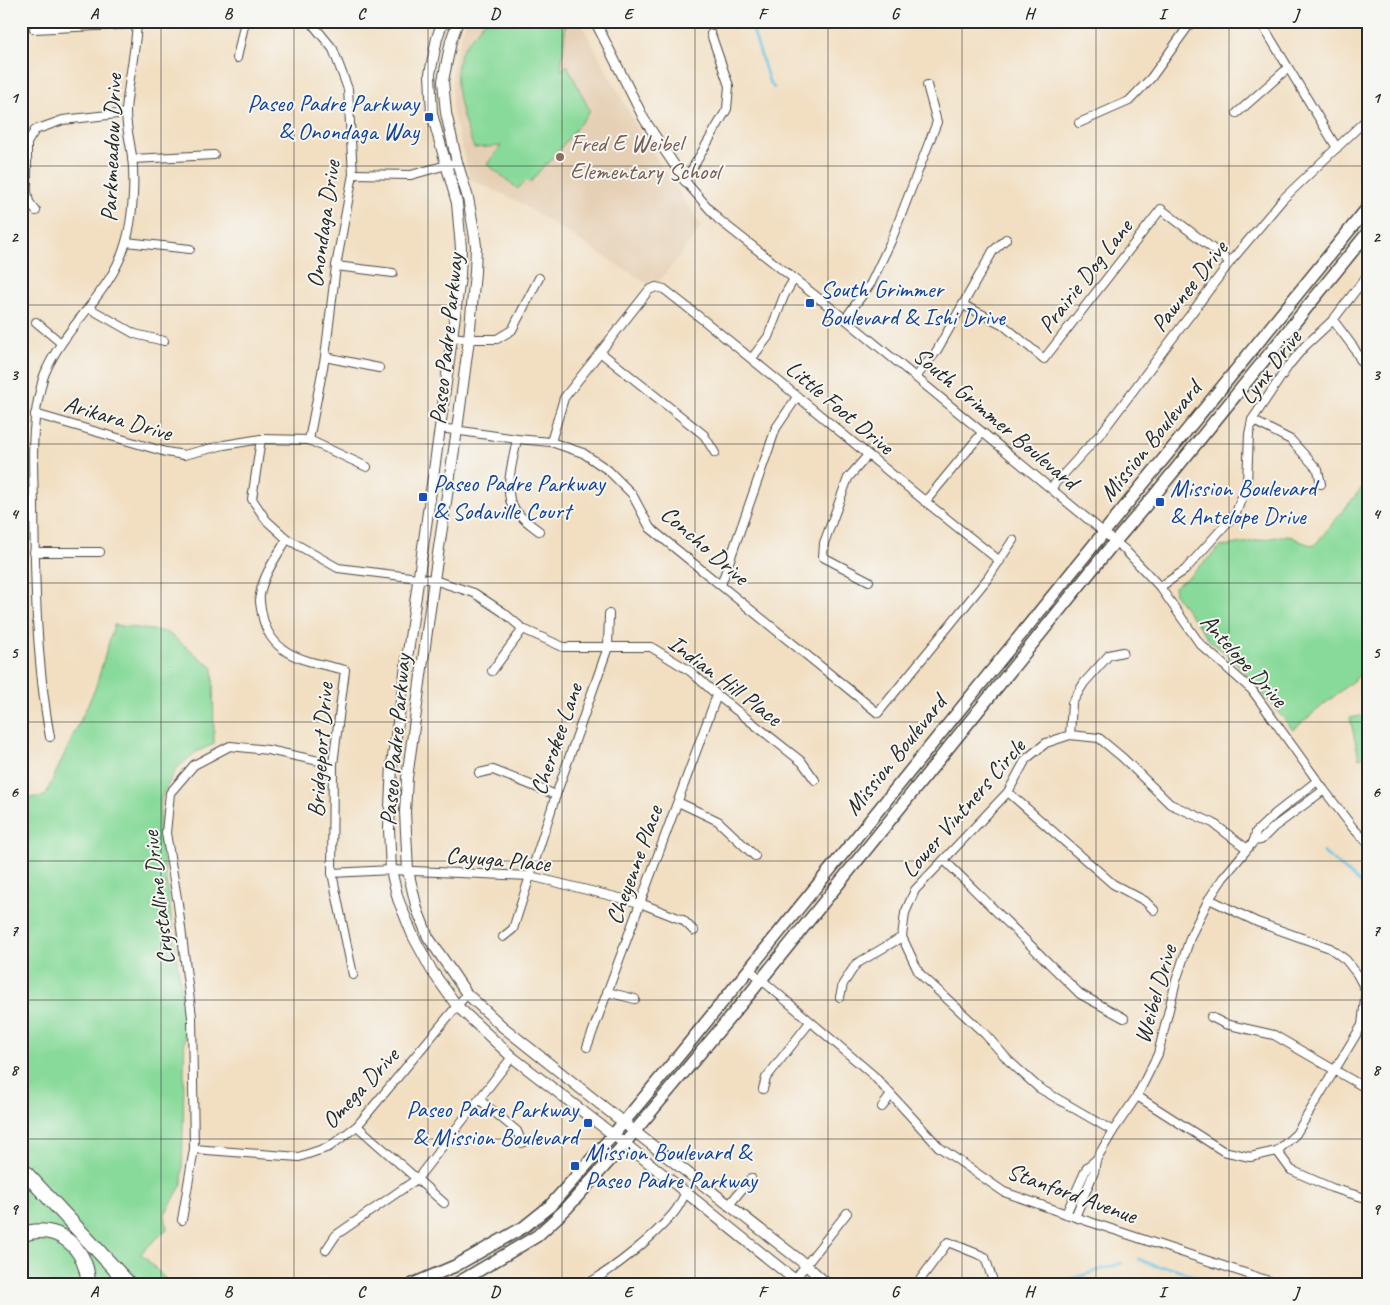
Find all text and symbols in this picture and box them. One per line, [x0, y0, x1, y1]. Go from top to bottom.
text: A [90, 4, 100, 24]
text: B [224, 4, 234, 24]
text: C [357, 4, 367, 24]
text: D [490, 4, 501, 24]
text: E [624, 4, 635, 24]
text: F [758, 4, 769, 24]
text: G [891, 4, 901, 24]
text: H [1024, 4, 1036, 24]
text: I [1159, 4, 1169, 24]
text: J [1292, 4, 1301, 24]
street label: Parkmeadow Drive [93, 71, 129, 222]
text: 1 [10, 88, 19, 108]
place label: Paseo Padre Parkway & Onondaga Way [247, 88, 421, 146]
text: 1 [1372, 88, 1381, 108]
marker: Paseo Padre Parkway & Onondaga Way [423, 111, 435, 123]
place label: Fred E Weibel Elementary School [570, 128, 724, 186]
marker: Fred E Weibel Elementary School [554, 151, 566, 163]
street label: Onondaga Drive [299, 156, 347, 289]
street label: Prairie Dog Lane [1031, 211, 1140, 339]
text: 2 [10, 227, 19, 247]
text: 2 [1372, 227, 1381, 247]
street label: Pawnee Drive [1144, 232, 1235, 338]
street label: Paseo Padre Parkway [422, 250, 470, 426]
place label: South Grimmer Boulevard & Ishi Drive [820, 274, 1007, 332]
marker: South Grimmer Boulevard & Ishi Drive [804, 297, 816, 309]
street label: Lynx Drive [1232, 322, 1309, 410]
street label: South Grimmer Boulevard [907, 340, 1087, 498]
street label: Little Foot Drive [780, 353, 902, 462]
text: 3 [10, 365, 19, 385]
text: 3 [1372, 365, 1381, 385]
street label: Mission Boulevard [1092, 372, 1210, 507]
street label: Arikara Drive [61, 388, 178, 448]
place label: Paseo Padre Parkway & Sodaville Court [433, 468, 606, 526]
place label: Mission Boulevard & Antelope Drive [1170, 473, 1320, 531]
marker: Paseo Padre Parkway & Sodaville Court [417, 491, 429, 503]
marker: Mission Boulevard & Antelope Drive [1154, 496, 1166, 508]
street label: Concho Drive [655, 499, 757, 593]
text: 4 [10, 504, 19, 524]
text: 4 [1372, 504, 1381, 524]
street label: Antelope Drive [1194, 607, 1296, 715]
street label: Indian Hill Place [662, 628, 789, 734]
text: 5 [11, 643, 20, 663]
text: 5 [1373, 643, 1382, 663]
street label: Paseo Padre Parkway [373, 651, 418, 827]
street label: Cherokee Lane [523, 677, 590, 799]
street label: Bridgeport Drive [300, 680, 340, 818]
street label: Mission Boulevard [837, 686, 955, 821]
street label: Lower Vintners Circle [894, 731, 1033, 884]
text: 6 [10, 782, 19, 802]
text: 6 [1372, 782, 1381, 802]
street label: Cheyenne Place [599, 800, 670, 928]
street label: Crystalline Drive [135, 827, 181, 967]
street label: Cayuga Place [445, 839, 554, 879]
text: 7 [10, 921, 19, 941]
text: 7 [1372, 921, 1381, 941]
street label: Weibel Drive [1127, 939, 1184, 1047]
street label: Omega Drive [315, 1039, 407, 1135]
text: 8 [10, 1060, 19, 1080]
text: 8 [1372, 1060, 1381, 1080]
place label: Paseo Padre Parkway & Mission Boulevard [406, 1094, 582, 1152]
marker: Paseo Padre Parkway & Mission Boulevard [582, 1117, 594, 1129]
place label: Mission Boulevard & Paseo Padre Parkway [585, 1137, 758, 1195]
street label: Stanford Avenue [1003, 1156, 1143, 1231]
marker: Mission Boulevard & Paseo Padre Parkway [569, 1160, 581, 1172]
text: 9 [10, 1199, 19, 1219]
text: 9 [1372, 1199, 1381, 1219]
text: A [90, 1282, 100, 1302]
text: B [224, 1282, 234, 1302]
text: C [357, 1282, 367, 1302]
text: D [490, 1282, 501, 1302]
text: E [624, 1282, 635, 1302]
text: F [758, 1282, 769, 1302]
text: G [891, 1282, 901, 1302]
text: H [1024, 1282, 1036, 1302]
text: I [1159, 1282, 1169, 1302]
text: J [1292, 1282, 1301, 1302]

